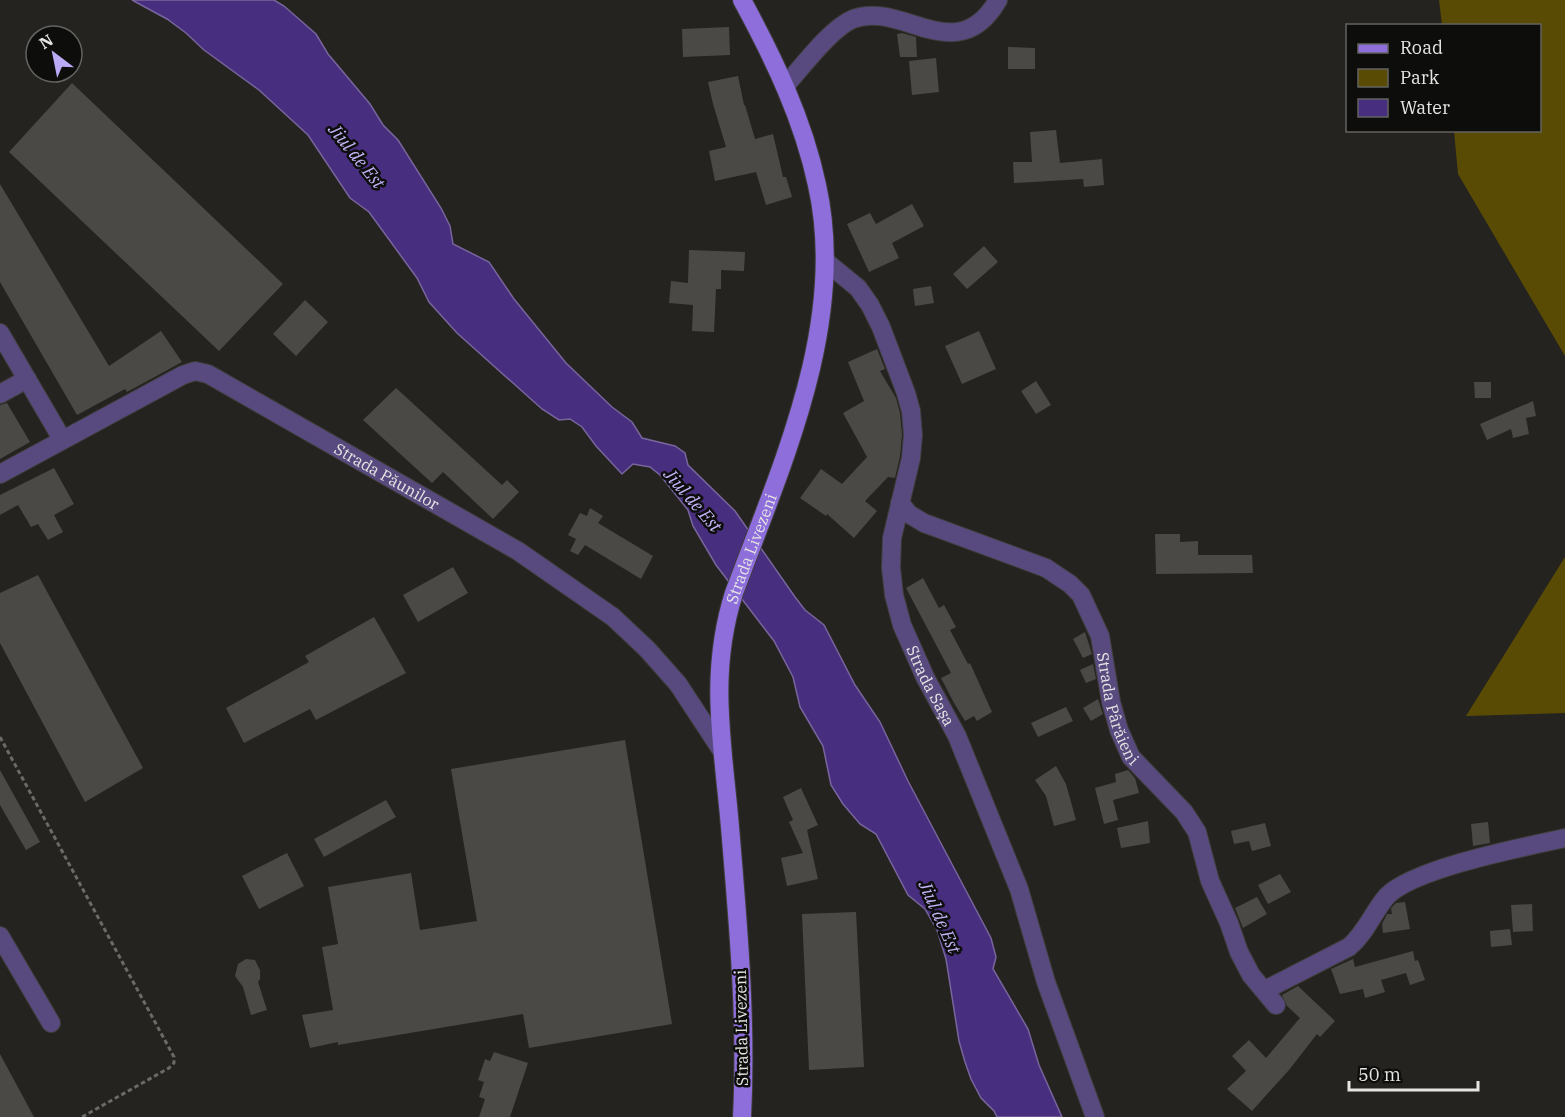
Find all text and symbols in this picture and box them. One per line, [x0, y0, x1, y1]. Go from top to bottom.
north arrow [24, 24, 84, 84]
legend [1346, 24, 1541, 132]
text: N [35, 29, 57, 53]
text: Road [1400, 36, 1443, 59]
text: Park [1400, 66, 1440, 89]
text: Water [1400, 96, 1450, 119]
water label: Jiul de Est [323, 118, 391, 194]
street label: Strada Păunilor [331, 438, 443, 514]
water label: Jiul de Est [658, 462, 727, 537]
street label: Strada Livezeni [721, 491, 781, 606]
street label: Strada Saşa [902, 642, 960, 730]
street label: Strada Pârăieni [1093, 651, 1143, 769]
water label: Jiul de Est [913, 876, 967, 958]
street label: Strada Livezeni [730, 970, 752, 1086]
scale bar [1349, 1054, 1478, 1092]
text: 50 m [1358, 1063, 1401, 1086]

